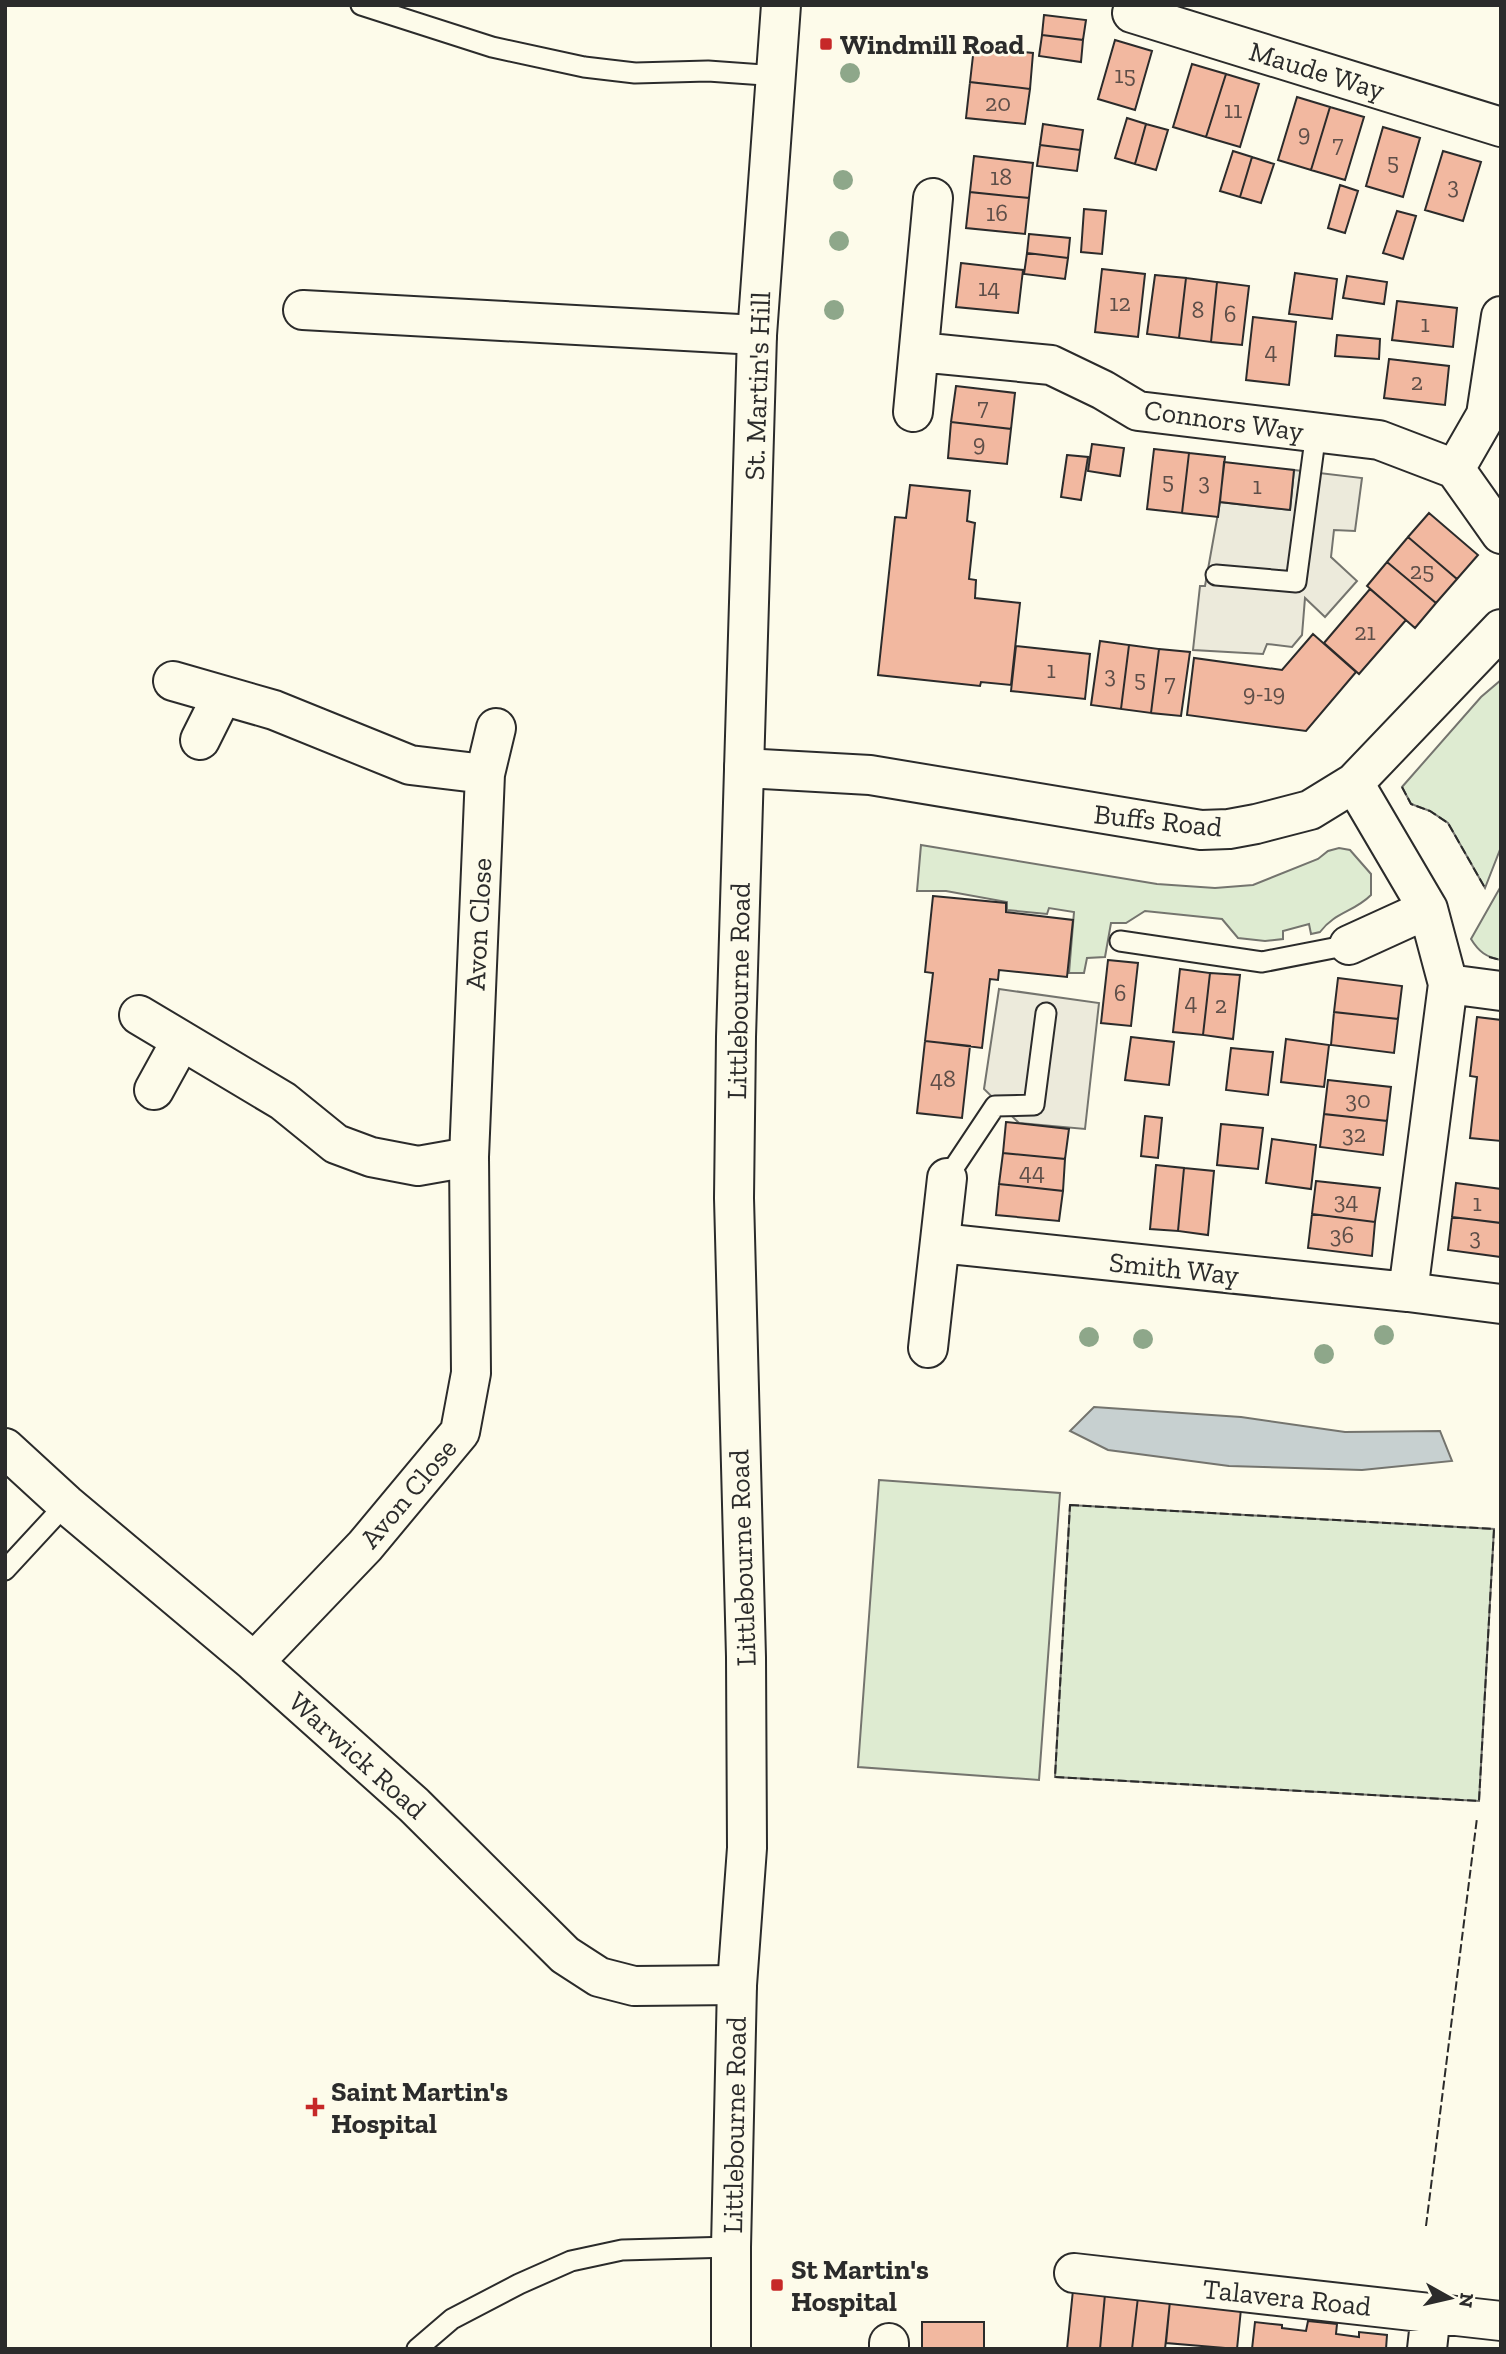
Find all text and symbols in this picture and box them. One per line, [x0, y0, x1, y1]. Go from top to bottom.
place label: Windmill Road [840, 28, 1024, 61]
street label: Maude Way [1245, 34, 1389, 107]
marker: Windmill Road [818, 36, 834, 52]
house number: 15 [1114, 60, 1136, 89]
house number: 20 [985, 88, 1011, 117]
house number: 11 [1224, 95, 1242, 124]
house number: 9 [1298, 118, 1310, 147]
house number: 7 [1332, 129, 1344, 158]
house number: 5 [1387, 147, 1399, 176]
house number: 18 [990, 162, 1012, 191]
house number: 3 [1447, 171, 1459, 200]
house number: 16 [986, 198, 1008, 227]
house number: 14 [978, 273, 1000, 302]
house number: 12 [1109, 288, 1131, 317]
street label: St. Martin's Hill [738, 291, 777, 481]
house number: 8 [1192, 295, 1204, 324]
house number: 6 [1224, 299, 1236, 328]
house number: 1 [1420, 309, 1430, 338]
house number: 4 [1265, 336, 1278, 365]
house number: 2 [1411, 367, 1423, 396]
house number: 7 [977, 392, 989, 421]
street label: Connors Way [1142, 393, 1306, 448]
house number: 9 [973, 428, 985, 457]
house number: 5 [1162, 466, 1174, 495]
house number: 3 [1198, 467, 1210, 496]
house number: 1 [1252, 471, 1262, 500]
house number: 25 [1410, 556, 1434, 585]
house number: 21 [1354, 617, 1376, 646]
house number: 1 [1046, 655, 1056, 684]
house number: 3 [1104, 660, 1116, 689]
house number: 5 [1134, 664, 1146, 693]
house number: 7 [1164, 668, 1176, 697]
house number: 9-19 [1243, 678, 1285, 707]
street label: Buffs Road [1092, 797, 1224, 844]
street label: Avon Close [459, 857, 498, 991]
street label: Littlebourne Road [720, 882, 757, 1100]
house number: 6 [1114, 978, 1126, 1007]
house number: 4 [1185, 987, 1198, 1016]
house number: 2 [1215, 990, 1227, 1019]
house number: 48 [930, 1064, 956, 1093]
house number: 30 [1345, 1085, 1371, 1114]
house number: 32 [1342, 1119, 1366, 1148]
house number: 44 [1019, 1157, 1045, 1186]
house number: 34 [1334, 1186, 1358, 1215]
house number: 1 [1472, 1188, 1482, 1217]
house number: 36 [1330, 1220, 1354, 1249]
house number: 3 [1469, 1222, 1481, 1251]
street label: Smith Way [1107, 1245, 1241, 1292]
street label: Avon Close [353, 1432, 464, 1555]
street label: Littlebourne Road [722, 1449, 763, 1667]
street label: Warwick Road [282, 1685, 433, 1826]
street label: Littlebourne Road [716, 2016, 753, 2234]
place label: Saint Martin's Hospital [331, 2075, 508, 2140]
marker: Saint Martin's Hospital [305, 2097, 325, 2117]
place label: St Martin's Hospital [791, 2253, 929, 2318]
north arrow [1415, 2263, 1485, 2333]
street label: Talavera Road [1201, 2272, 1373, 2323]
marker: St Martin's Hospital [769, 2277, 785, 2293]
text: N [1454, 2292, 1479, 2309]

